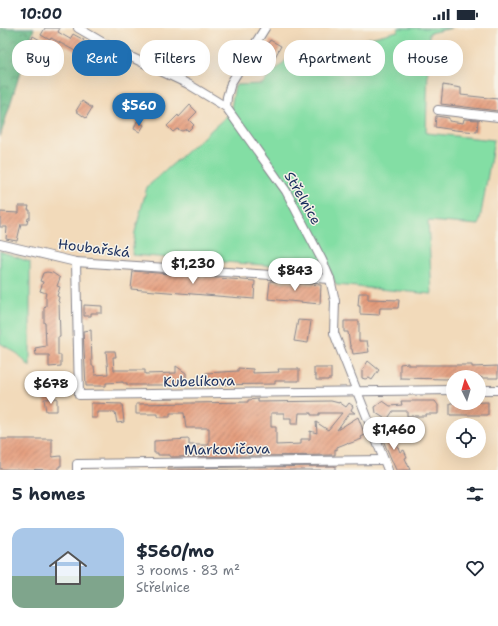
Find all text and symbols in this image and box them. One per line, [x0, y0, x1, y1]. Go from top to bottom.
text: 10:00 [20, 4, 62, 24]
chip: Buy [12, 40, 64, 76]
chip: Rent [72, 40, 132, 76]
chip: Filters [140, 40, 210, 76]
chip: New [218, 40, 276, 76]
chip: Apartment [284, 40, 385, 76]
chip: House [393, 40, 463, 76]
pin: $560 [115, 93, 163, 127]
text: $560 [121, 97, 157, 114]
street label: Střelnice [281, 168, 325, 228]
street label: Houbařská [57, 235, 131, 261]
pin: $1,230 [160, 251, 226, 285]
text: $1,230 [171, 255, 215, 272]
pin: $843 [271, 258, 319, 292]
text: $843 [277, 262, 313, 279]
north arrow [446, 370, 486, 410]
map controls [446, 370, 486, 458]
pin: $678 [27, 371, 75, 405]
street label: Kubelíkova [163, 371, 235, 391]
text: $678 [33, 375, 69, 392]
pin: $1,460 [361, 417, 427, 451]
button: locate [446, 418, 486, 458]
text: $1,460 [372, 421, 416, 438]
street label: Markovičova [184, 439, 270, 459]
text: 5 homes [12, 483, 85, 505]
icon: filters [464, 483, 486, 505]
text: $560/mo [136, 540, 214, 562]
icon: home [44, 544, 92, 592]
icon: heart [464, 557, 486, 579]
text: 3 rooms · 83 m² [136, 562, 240, 579]
text: Střelnice [136, 579, 190, 596]

